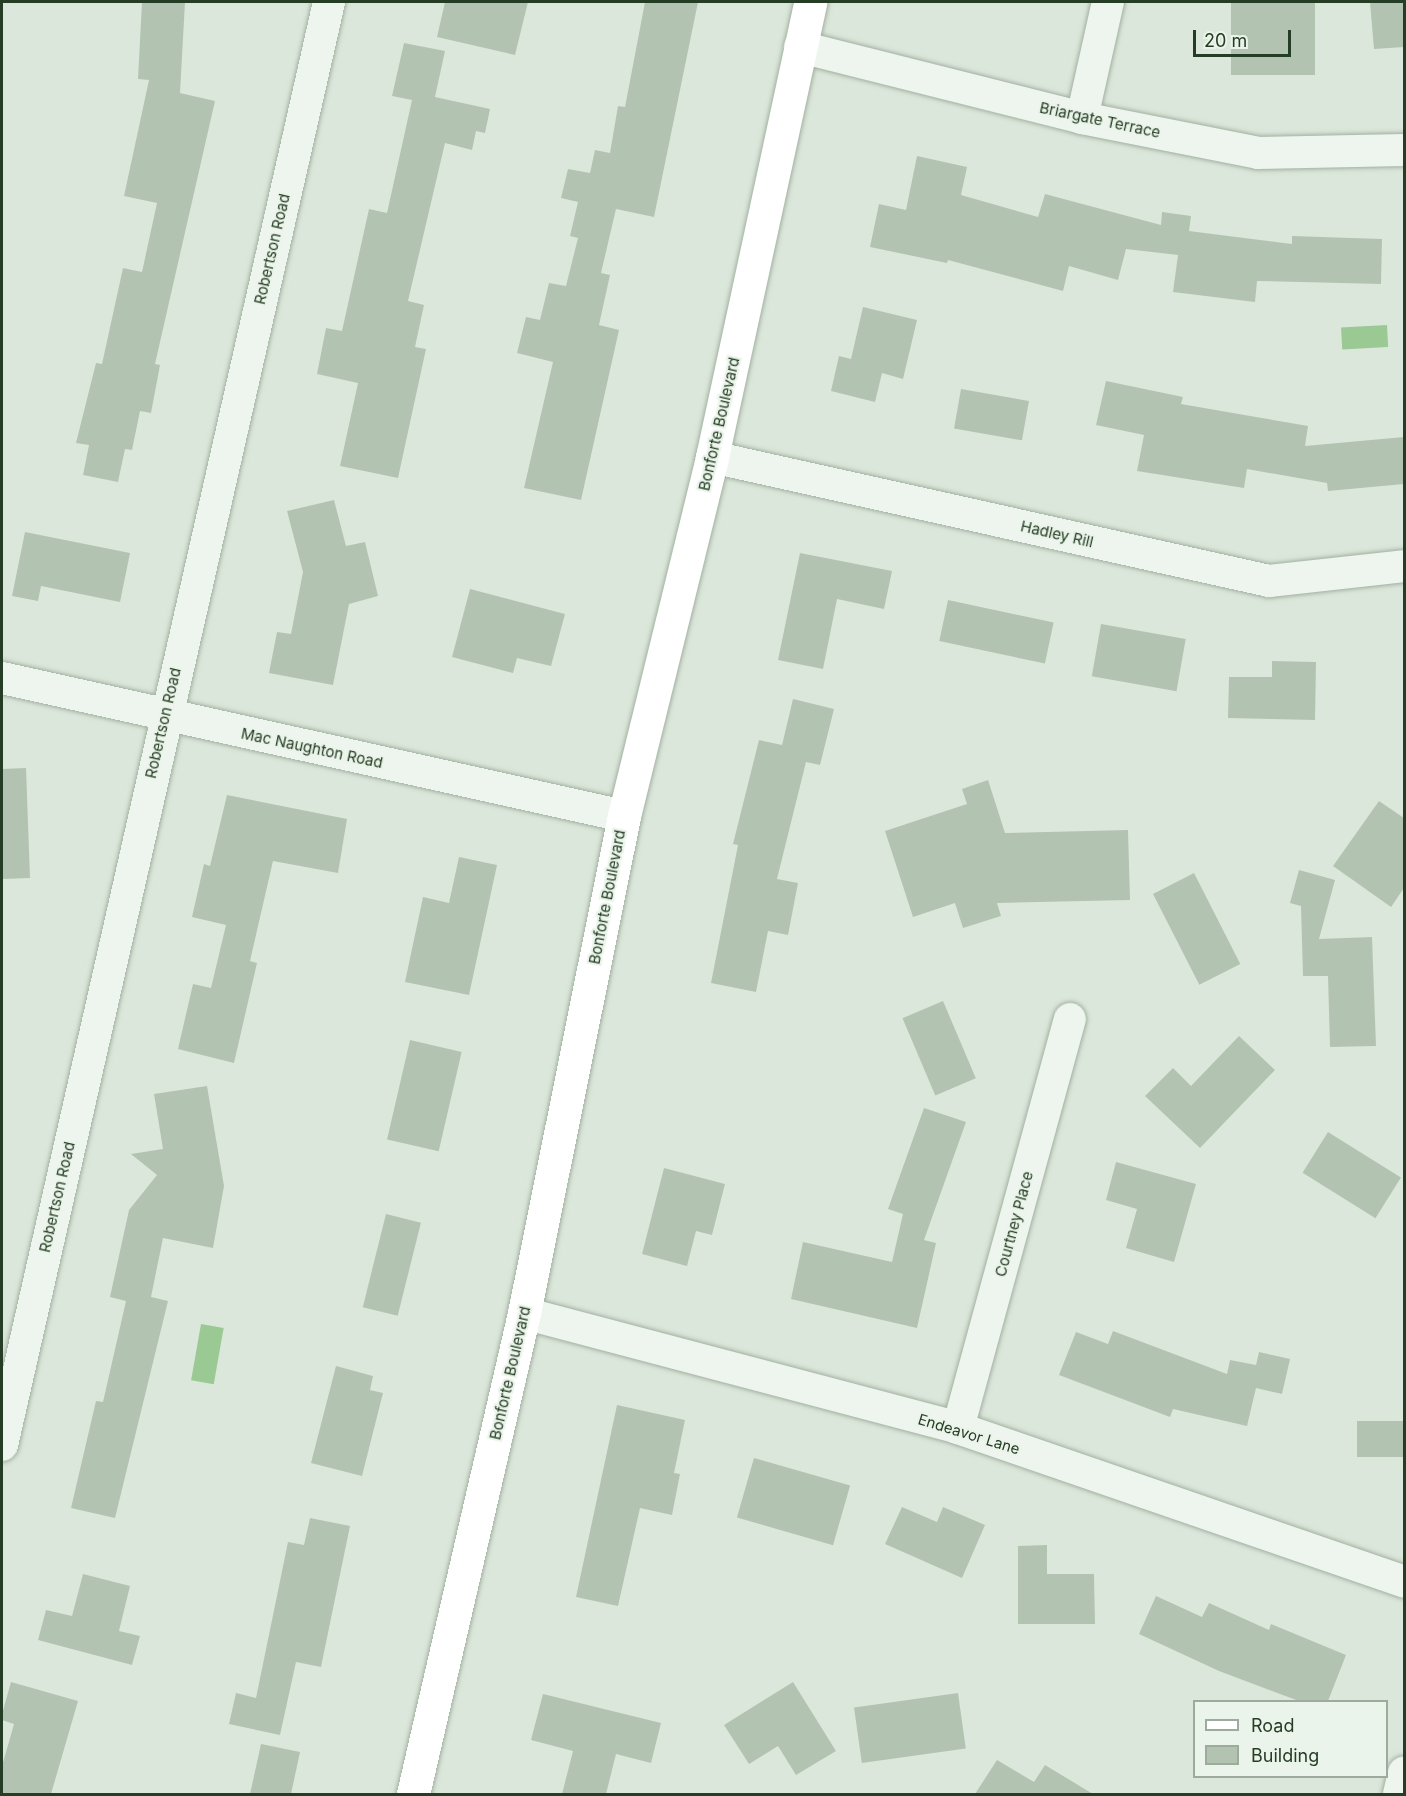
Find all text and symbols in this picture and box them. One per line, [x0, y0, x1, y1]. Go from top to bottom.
scale bar [1196, 18, 1294, 56]
text: 20 m [1204, 30, 1247, 51]
street label: Briargate Terrace [1038, 98, 1162, 142]
street label: Robertson Road [251, 192, 293, 306]
street label: Bonforte Boulevard [695, 355, 743, 493]
street label: Hadley Rill [1019, 517, 1095, 551]
street label: Robertson Road [142, 666, 184, 780]
street label: Mac Naughton Road [239, 724, 385, 772]
street label: Bonforte Boulevard [585, 828, 629, 966]
street label: Robertson Road [36, 1140, 78, 1254]
street label: Courtney Place [991, 1169, 1037, 1279]
street label: Bonforte Boulevard [486, 1304, 534, 1442]
street label: Endeavor Lane [916, 1410, 1022, 1458]
legend [1193, 1700, 1388, 1778]
text: Road [1251, 1715, 1294, 1736]
text: Building [1251, 1745, 1319, 1766]

